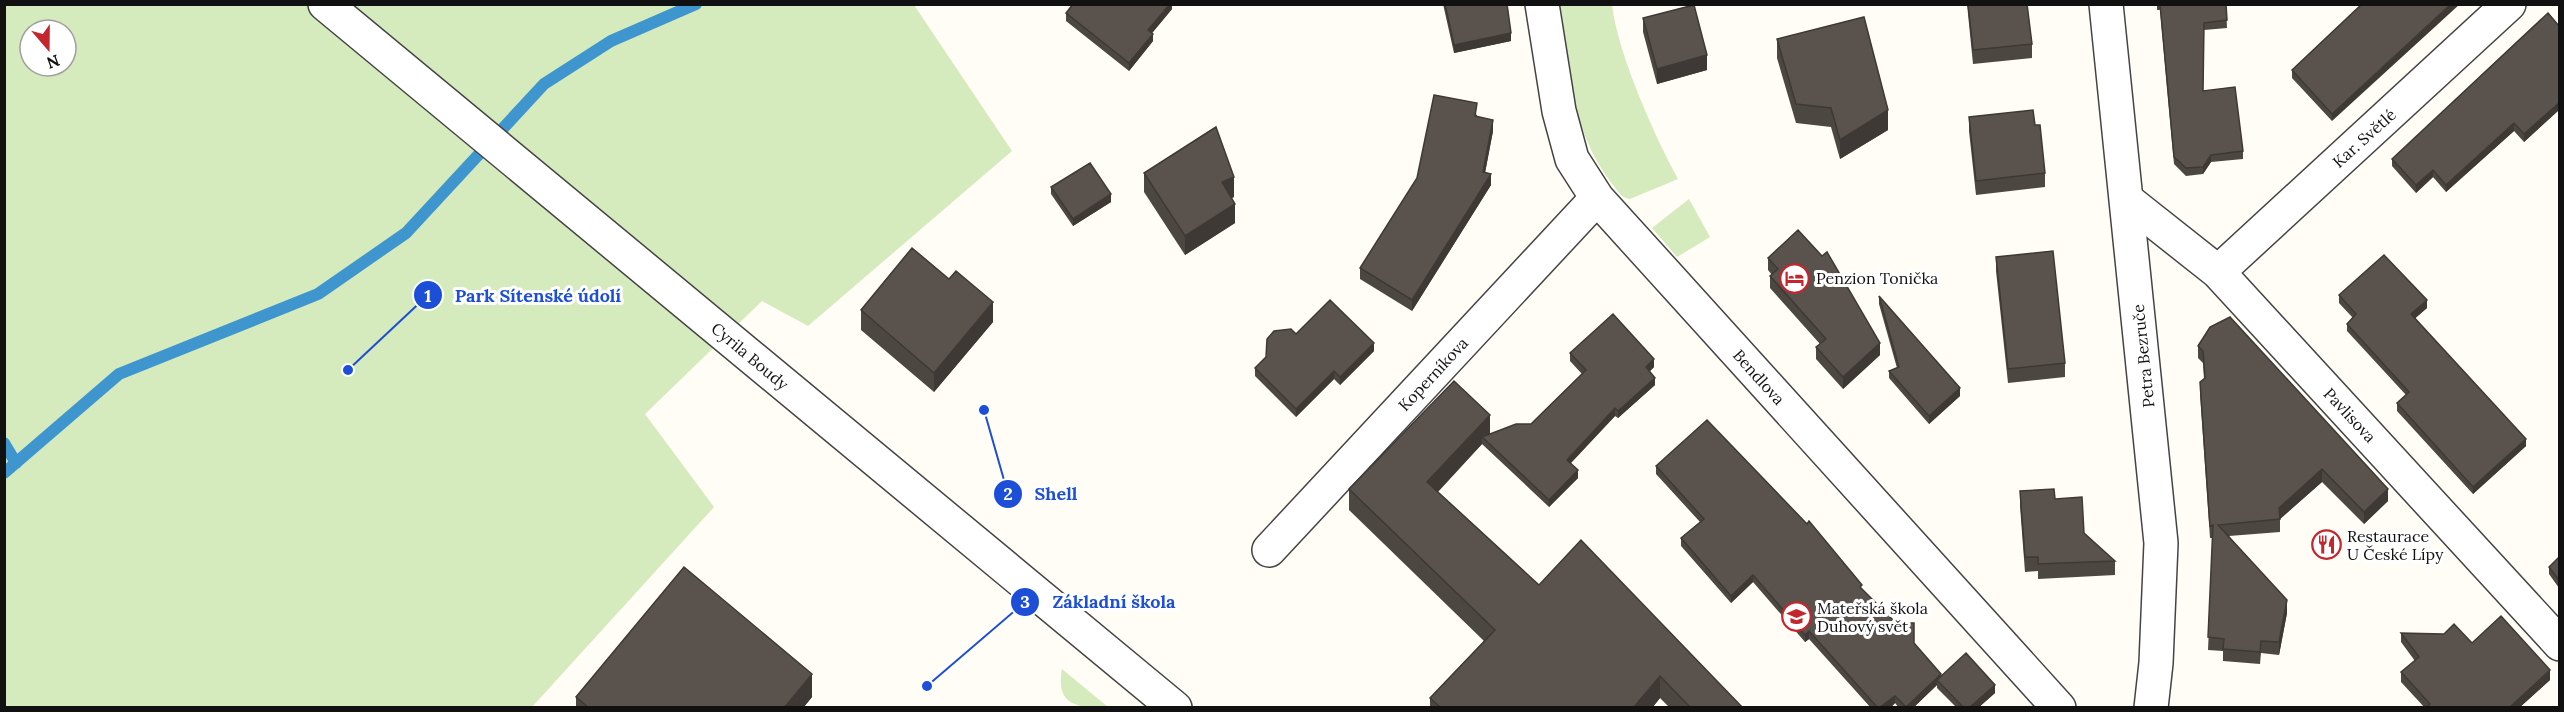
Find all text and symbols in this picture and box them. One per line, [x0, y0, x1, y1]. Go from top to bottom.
north arrow [18, 18, 78, 78]
text: N [44, 51, 62, 74]
street label: Kar. Světlé [2328, 104, 2400, 172]
hotel icon: Penzion Tonička [1779, 262, 1811, 294]
place label: Penzion Tonička [1816, 268, 1938, 288]
callout: Park Sítenské údolí [413, 277, 633, 313]
text: 1 [424, 284, 432, 307]
text: Park Sítenské údolí [455, 284, 621, 307]
street label: Petra Bezruče [2128, 303, 2158, 409]
street label: Cyrila Boudy [707, 318, 793, 394]
street label: Koperníkova [1394, 333, 1472, 415]
street label: Bendlova [1729, 345, 1789, 409]
street label: Pavlisova [2320, 384, 2380, 446]
callout: Shell [993, 476, 1090, 512]
text: 2 [1003, 482, 1013, 505]
text: Shell [1035, 482, 1078, 505]
place label: Restaurace U České Lípy [2347, 526, 2444, 564]
restaurant icon: Restaurace U České Lípy [2310, 529, 2342, 561]
callout: Základní škola [1010, 584, 1187, 620]
text: 3 [1020, 590, 1030, 613]
text: Základní škola [1052, 590, 1176, 613]
place label: Mateřská škola Duhový svět [1817, 598, 1928, 636]
school or university icon: Mateřská škola Duhový svět [1780, 601, 1812, 633]

